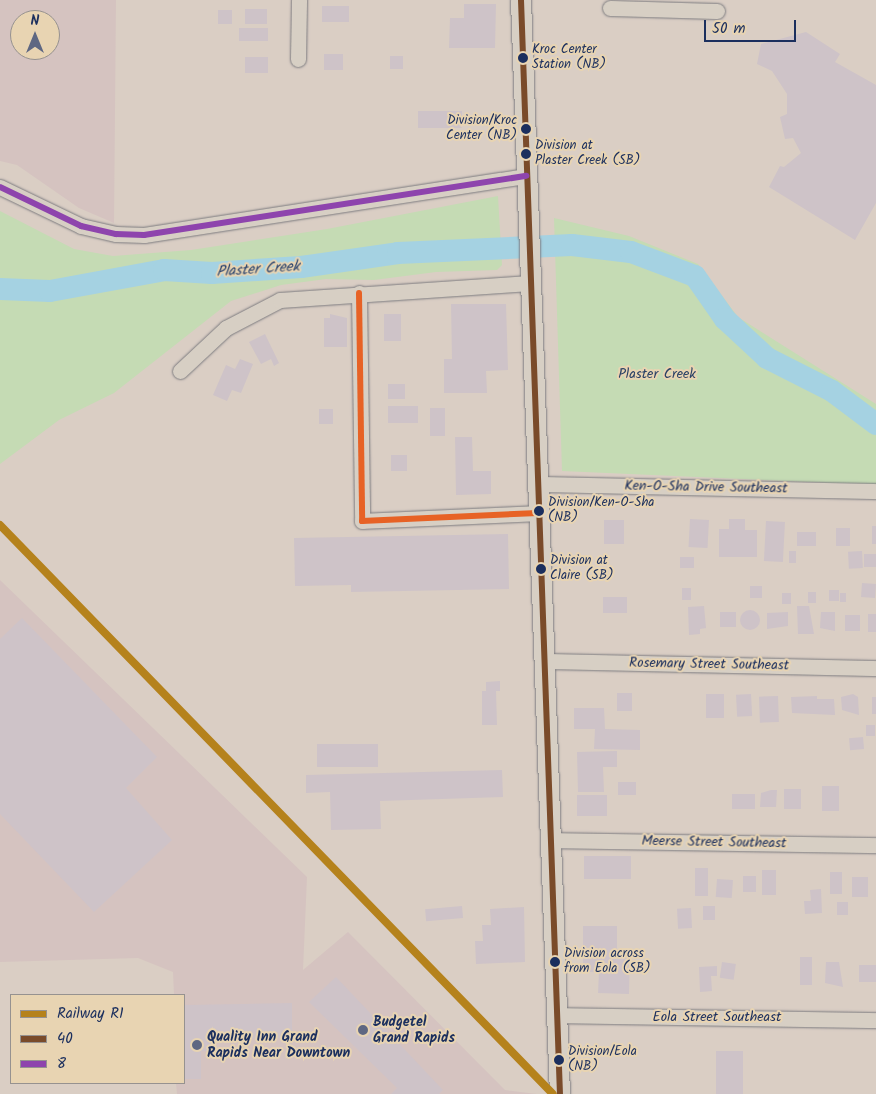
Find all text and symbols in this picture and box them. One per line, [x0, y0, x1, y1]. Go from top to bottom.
north arrow [10, 10, 60, 60]
text: N [31, 10, 39, 32]
scale bar [706, 10, 798, 42]
text: 50 m [712, 17, 746, 41]
place label: Kroc Center Station (NB) [532, 43, 606, 74]
marker: Kroc Center Station (NB) [518, 53, 528, 63]
place label: Division/Kroc Center (NB) [446, 114, 517, 145]
marker: Division/Kroc Center (NB) [521, 124, 531, 134]
place label: Division at Plaster Creek (SB) [535, 139, 640, 170]
marker: Division at Plaster Creek (SB) [521, 149, 531, 159]
water label: Plaster Creek [216, 258, 300, 282]
park label: Plaster Creek [618, 366, 696, 382]
street label: Ken-O-Sha Drive Southeast [624, 477, 788, 497]
place label: Division/Ken-O-Sha (NB) [548, 496, 654, 527]
marker: Division/Ken-O-Sha (NB) [534, 506, 544, 516]
place label: Division at Claire (SB) [550, 554, 614, 585]
marker: Division at Claire (SB) [536, 564, 546, 574]
street label: Rosemary Street Southeast [629, 654, 789, 674]
street label: Meerse Street Southeast [641, 832, 787, 852]
place label: Division across from Eola (SB) [564, 947, 651, 978]
marker: Division across from Eola (SB) [550, 957, 560, 967]
legend [10, 994, 185, 1084]
text: Railway R1 [57, 1002, 124, 1026]
street label: Eola Street Southeast [653, 1009, 781, 1025]
place label: Budgetel Grand Rapids [373, 1014, 455, 1046]
marker: Budgetel Grand Rapids [357, 1024, 369, 1036]
text: 40 [57, 1027, 73, 1051]
place label: Quality Inn Grand Rapids Near Downtown [207, 1029, 350, 1062]
marker: Quality Inn Grand Rapids Near Downtown [191, 1039, 203, 1051]
place label: Division/Eola (NB) [568, 1045, 637, 1076]
text: 8 [57, 1052, 66, 1076]
marker: Division/Eola (NB) [554, 1055, 564, 1065]

